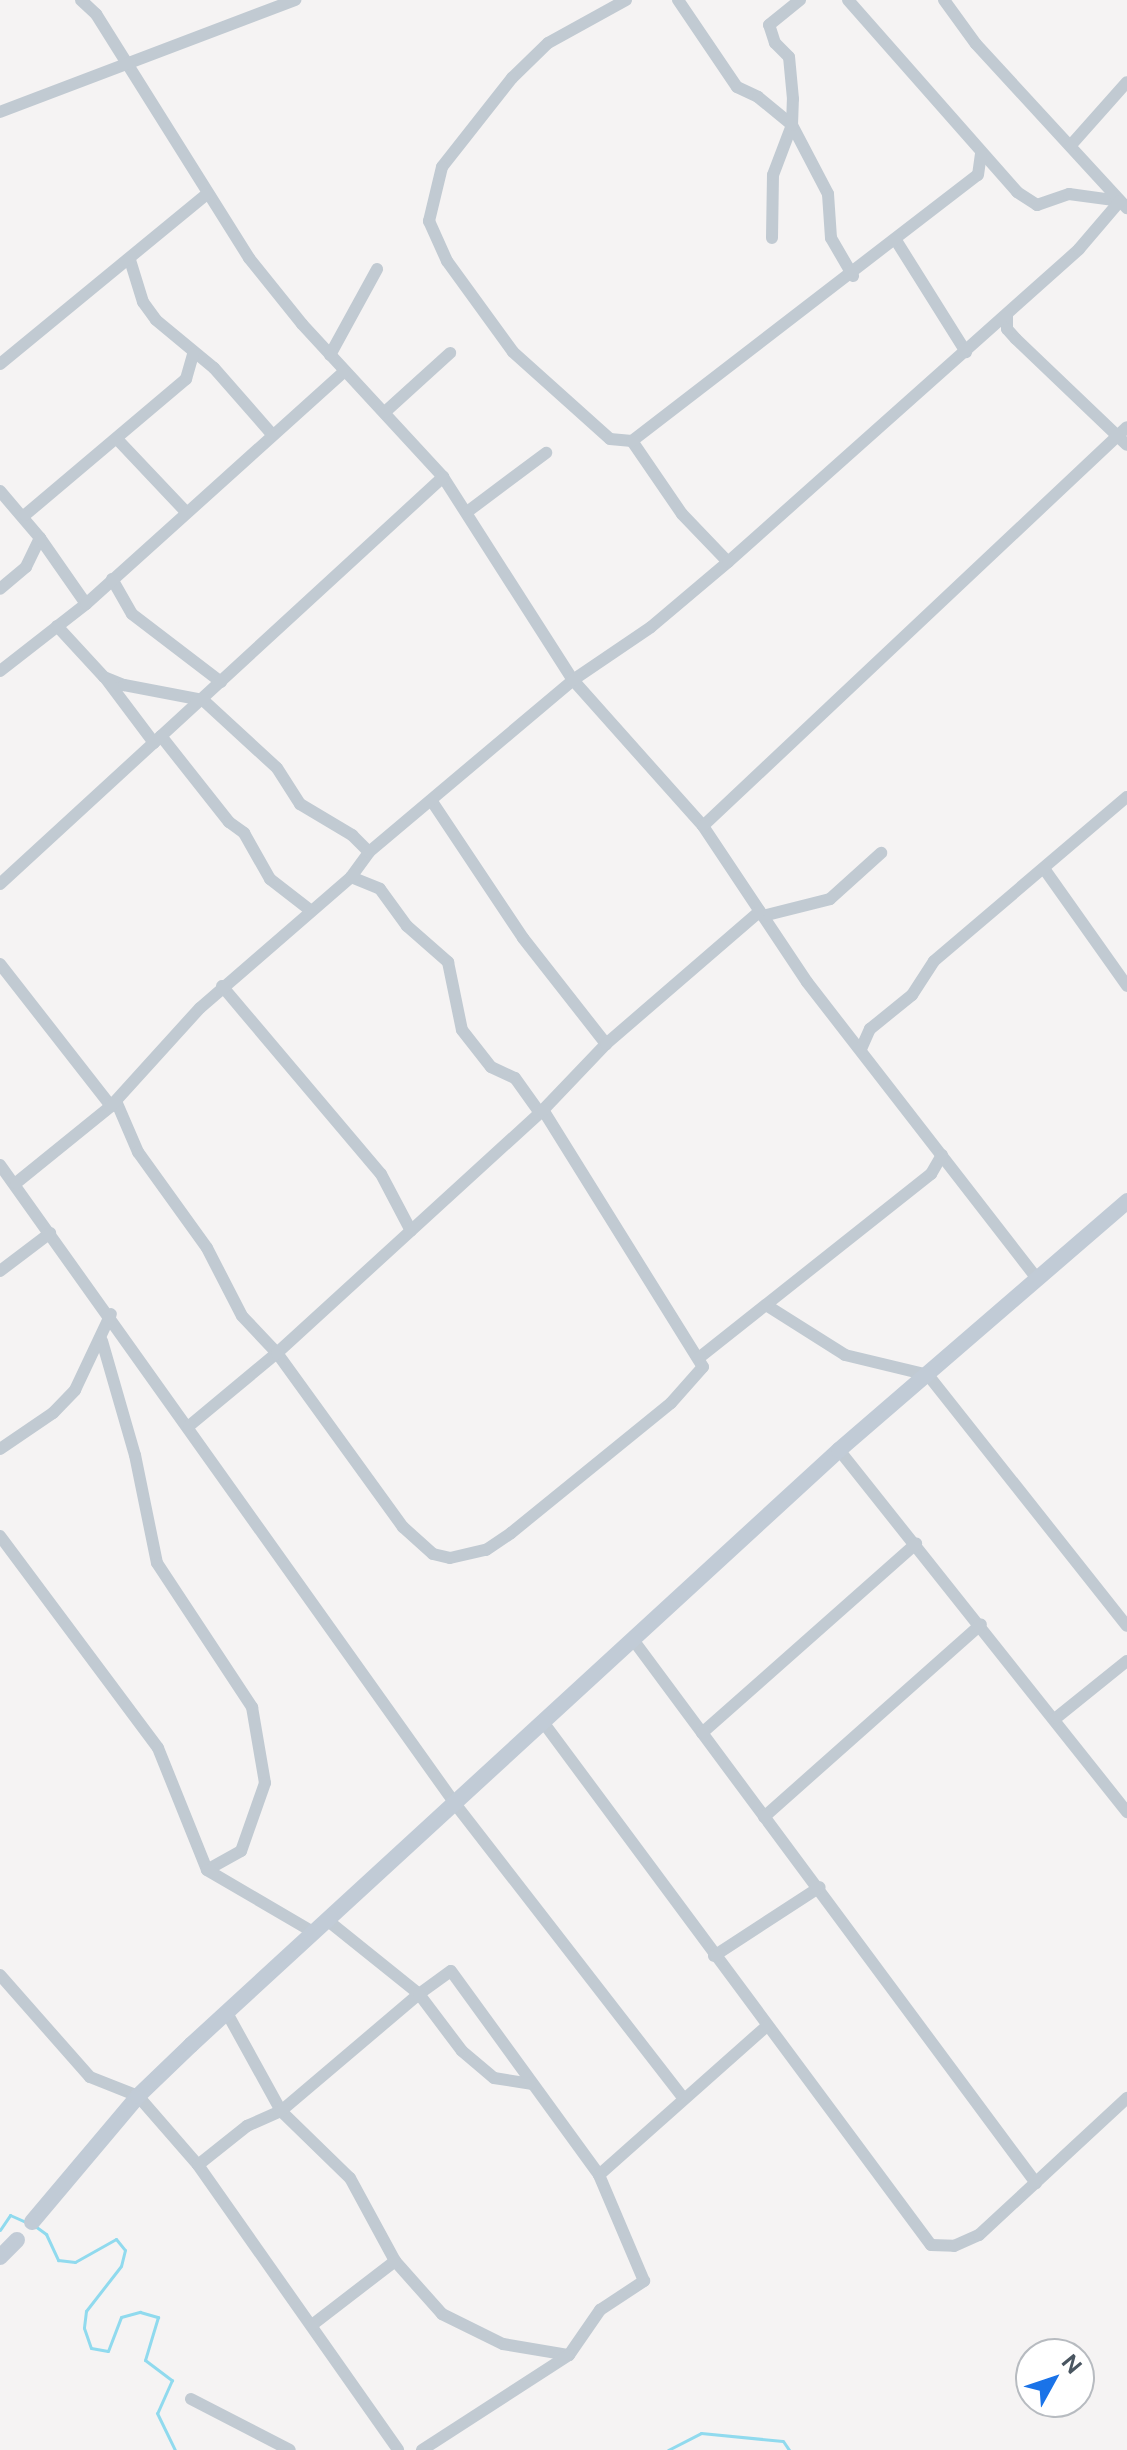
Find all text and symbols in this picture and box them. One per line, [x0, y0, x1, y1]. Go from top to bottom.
north arrow [1015, 2338, 1095, 2418]
text: N [1056, 2349, 1087, 2379]

